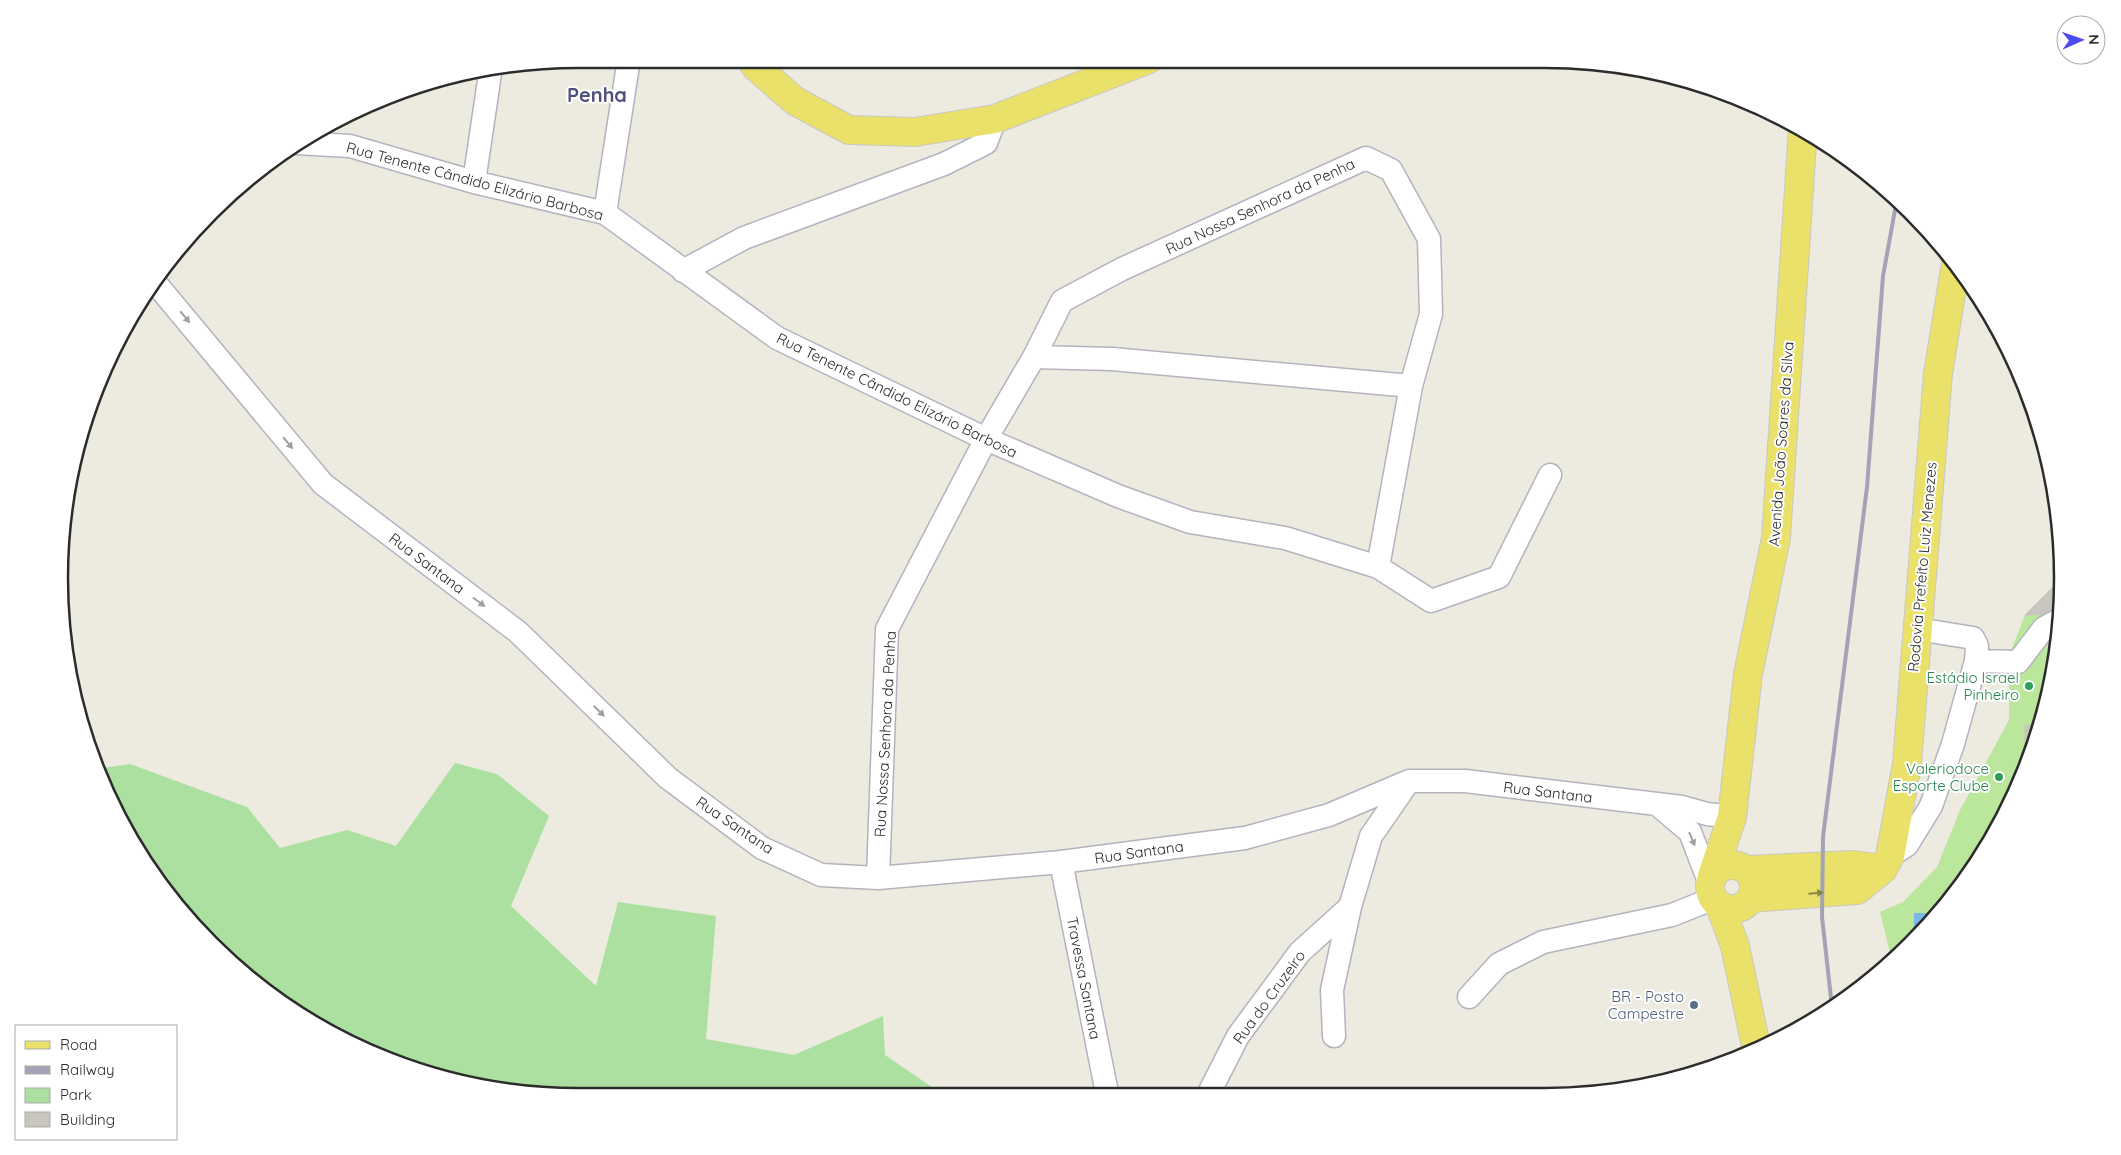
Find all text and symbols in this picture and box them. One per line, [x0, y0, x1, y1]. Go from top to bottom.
north arrow [2056, 15, 2106, 65]
text: N [2085, 34, 2103, 45]
district label: Penha [567, 82, 627, 107]
street label: Rua Tenente Cândido Elizário Barbosa [344, 137, 606, 225]
street label: Rua Nossa Senhora da Penha [1162, 154, 1358, 258]
one-way arrow [179, 311, 190, 324]
street label: Rua Tenente Cândido Elizário Barbosa [774, 328, 1020, 462]
street label: Avenida João Soares da Silva [1764, 341, 1798, 547]
one-way arrow [283, 436, 294, 449]
street label: Rodovia Prefeito Luiz Menezes [1903, 461, 1941, 673]
street label: Rua Santana [385, 528, 469, 598]
one-way arrow [472, 597, 486, 607]
street label: Rua Nossa Senhora da Penha [870, 630, 900, 838]
place label: Estádio Israel Pinheiro [1926, 668, 2019, 704]
marker: Estádio Israel Pinheiro [2023, 680, 2035, 692]
one-way arrow [593, 705, 605, 717]
place label: Valeriodoce Esporte Clube [1893, 759, 1989, 795]
marker: Valeriodoce Esporte Clube [1993, 771, 2005, 783]
street label: Rua Santana [1502, 777, 1594, 807]
street label: Rua Santana [692, 792, 778, 858]
one-way arrow [1688, 832, 1696, 847]
street label: Rua Santana [1093, 836, 1185, 868]
one-way arrow [1808, 889, 1824, 897]
street label: Travessa Santana [1063, 915, 1105, 1041]
street label: Rua do Cruzeiro [1229, 946, 1309, 1048]
place label: BR - Posto Campestre [1608, 987, 1684, 1023]
marker: BR - Posto Campestre [1688, 999, 1700, 1011]
legend [15, 1025, 178, 1140]
text: Road [60, 1035, 97, 1054]
text: Railway [60, 1060, 115, 1079]
text: Park [60, 1085, 92, 1104]
text: Building [60, 1110, 115, 1129]

